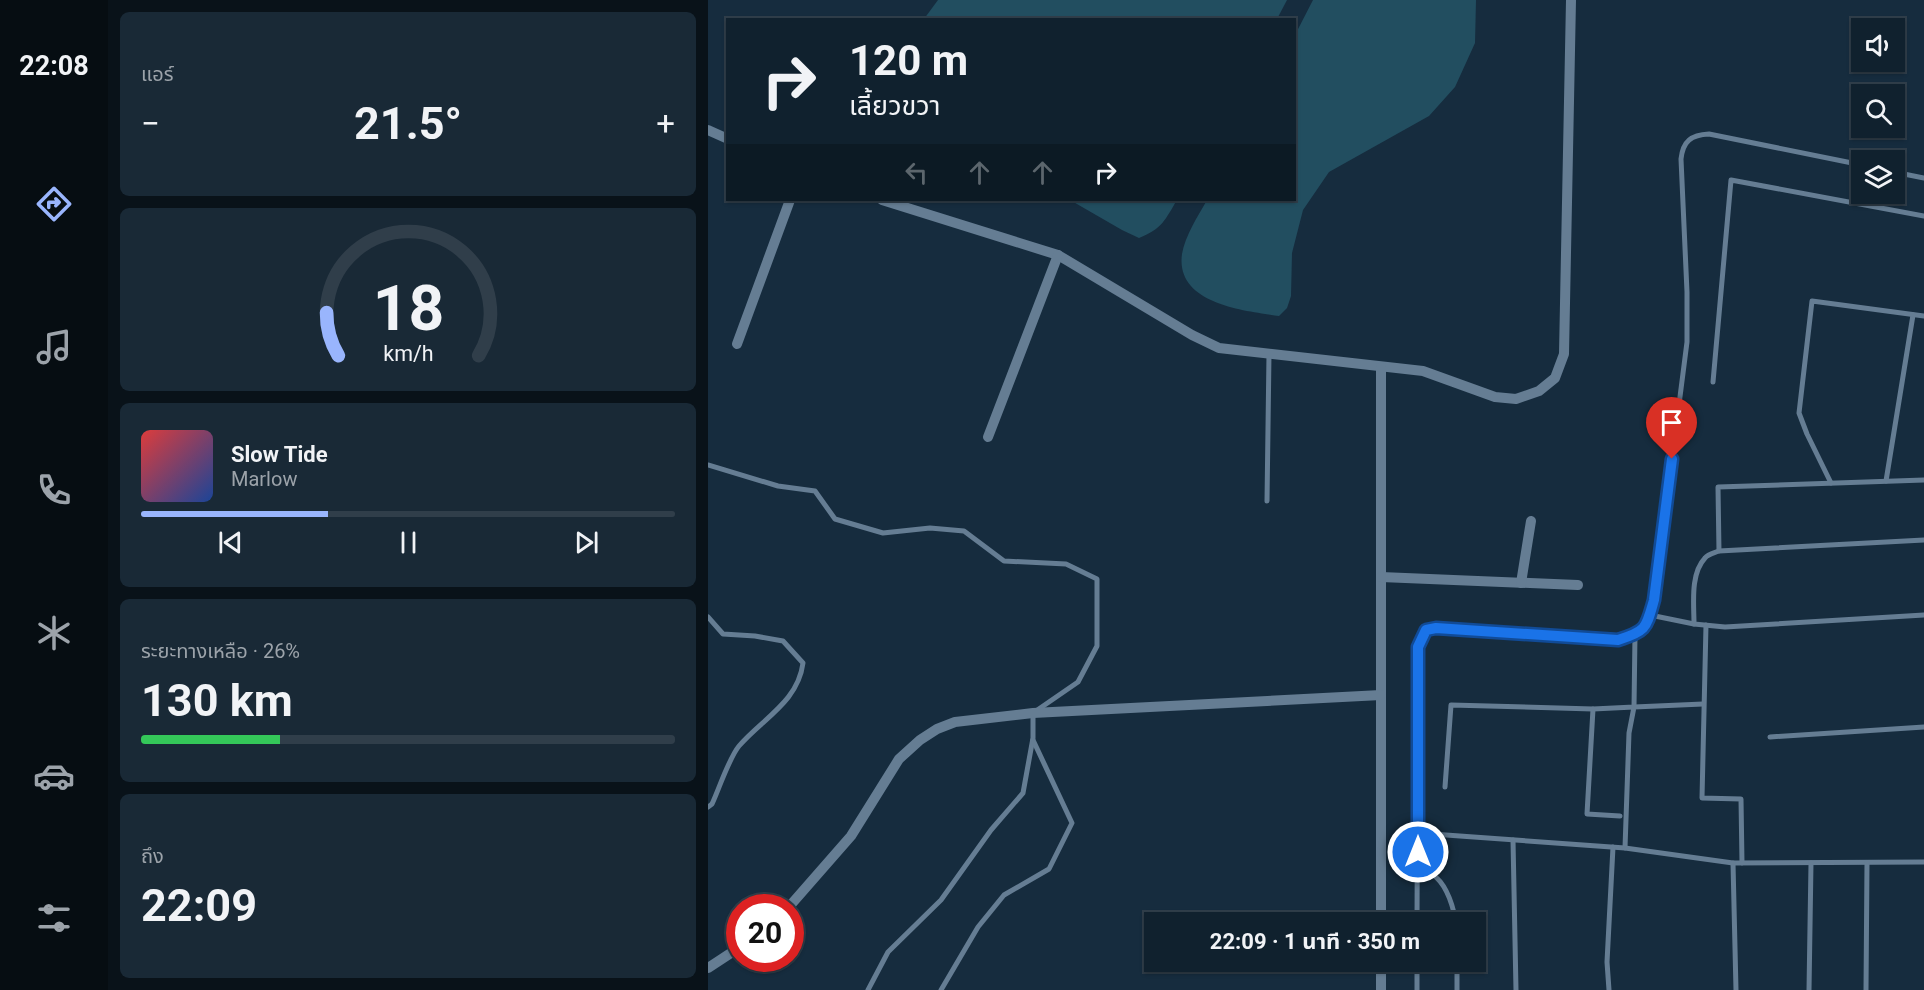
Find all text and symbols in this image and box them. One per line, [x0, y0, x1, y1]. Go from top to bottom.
map controls [1851, 18, 1905, 204]
button: sound [1851, 18, 1905, 72]
text: 120 m [849, 36, 968, 85]
icon: right [750, 42, 828, 120]
text: 22:08 [19, 50, 89, 82]
text: แอร์ [141, 62, 173, 86]
button: search [1851, 84, 1905, 138]
text: เลี้ยวขวา [849, 90, 940, 122]
text: 21.5° [354, 97, 462, 150]
text: − [141, 104, 160, 143]
text: + [656, 104, 675, 143]
button: layers [1851, 150, 1905, 204]
icon: left [900, 156, 933, 189]
icon: ahead [963, 156, 996, 189]
icon: ahead [1026, 156, 1059, 189]
icon: right [1089, 156, 1122, 189]
icon: directions [33, 183, 75, 225]
text: 18 [372, 273, 444, 346]
icon: music [33, 326, 75, 368]
text: km/h [383, 342, 433, 367]
pin [1646, 397, 1697, 459]
icon: arrive [1655, 406, 1688, 439]
text: Slow Tide [231, 442, 328, 467]
text: Marlow [231, 467, 297, 491]
icon: phone [33, 469, 75, 511]
icon: previous [214, 526, 247, 559]
icon: pause [392, 526, 425, 559]
icon: next [570, 526, 603, 559]
icon: climate [33, 612, 75, 654]
text: ระยะทางเหลือ · 26% [141, 639, 300, 663]
text: 130 km [141, 674, 293, 727]
icon: car [33, 755, 75, 797]
position arrow [1386, 820, 1450, 884]
text: ถึง [141, 844, 164, 868]
text: 22:09 [141, 879, 257, 932]
speed limit sign: 20 [726, 894, 804, 972]
icon: filters [33, 897, 75, 939]
text: 22:09 · 1 นาที · 350 m [1210, 929, 1420, 954]

